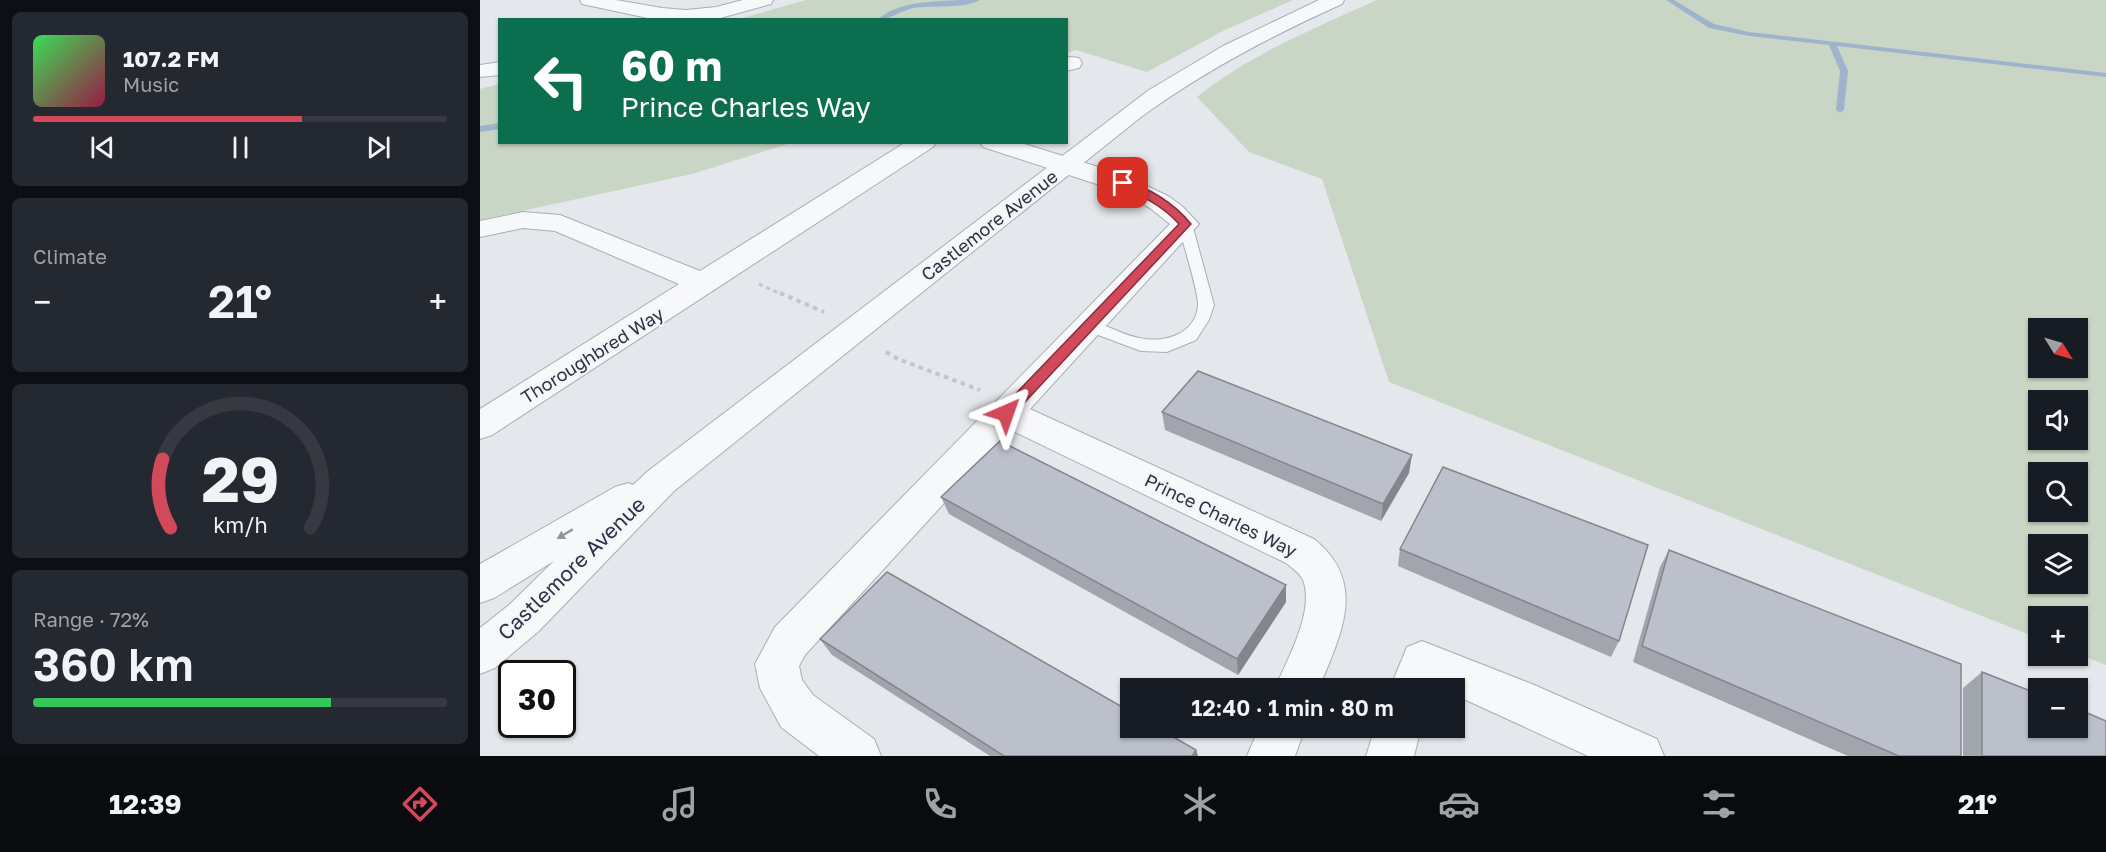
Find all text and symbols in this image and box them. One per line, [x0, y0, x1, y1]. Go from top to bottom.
text: 60 m [621, 40, 722, 90]
icon: left [522, 42, 600, 120]
text: 107.2 FM [123, 45, 219, 72]
text: Music [123, 72, 179, 96]
text: Prince Charles Way [621, 91, 871, 123]
icon: previous [86, 131, 119, 164]
icon: pause [224, 131, 257, 164]
icon: next [362, 131, 395, 164]
pin [1097, 157, 1148, 208]
street label: Castlemore Avenue [916, 165, 1062, 285]
icon: arrive [1106, 166, 1139, 199]
text: Climate [33, 244, 107, 268]
text: 21° [208, 274, 272, 328]
text: − [33, 282, 51, 321]
text: + [429, 282, 447, 321]
street label: Thoroughbred Way [517, 302, 667, 408]
north arrow [2028, 318, 2088, 378]
map controls [2028, 318, 2088, 738]
position arrow [974, 381, 1038, 445]
button: sound [2028, 390, 2088, 450]
text: 29 [201, 441, 279, 516]
button: search [2028, 462, 2088, 522]
street label: Prince Charles Way [1141, 469, 1301, 561]
street label: Castlemore Avenue [492, 491, 650, 645]
text: km/h [213, 512, 267, 538]
one-way arrow [557, 529, 573, 540]
button: layers [2028, 534, 2088, 594]
button: + [2028, 606, 2088, 666]
text: Range · 72% [33, 607, 149, 631]
text: 360 km [33, 637, 194, 691]
speed limit sign: 30 [498, 660, 576, 738]
button: − [2028, 678, 2088, 738]
text: 12:40 · 1 min · 80 m [1191, 694, 1394, 721]
icon: directions [399, 783, 441, 825]
icon: music [659, 783, 701, 825]
icon: phone [919, 783, 961, 825]
icon: climate [1179, 783, 1221, 825]
icon: car [1438, 783, 1480, 825]
icon: filters [1698, 783, 1740, 825]
text: 12:39 [109, 788, 182, 820]
text: 21° [1958, 788, 1997, 820]

